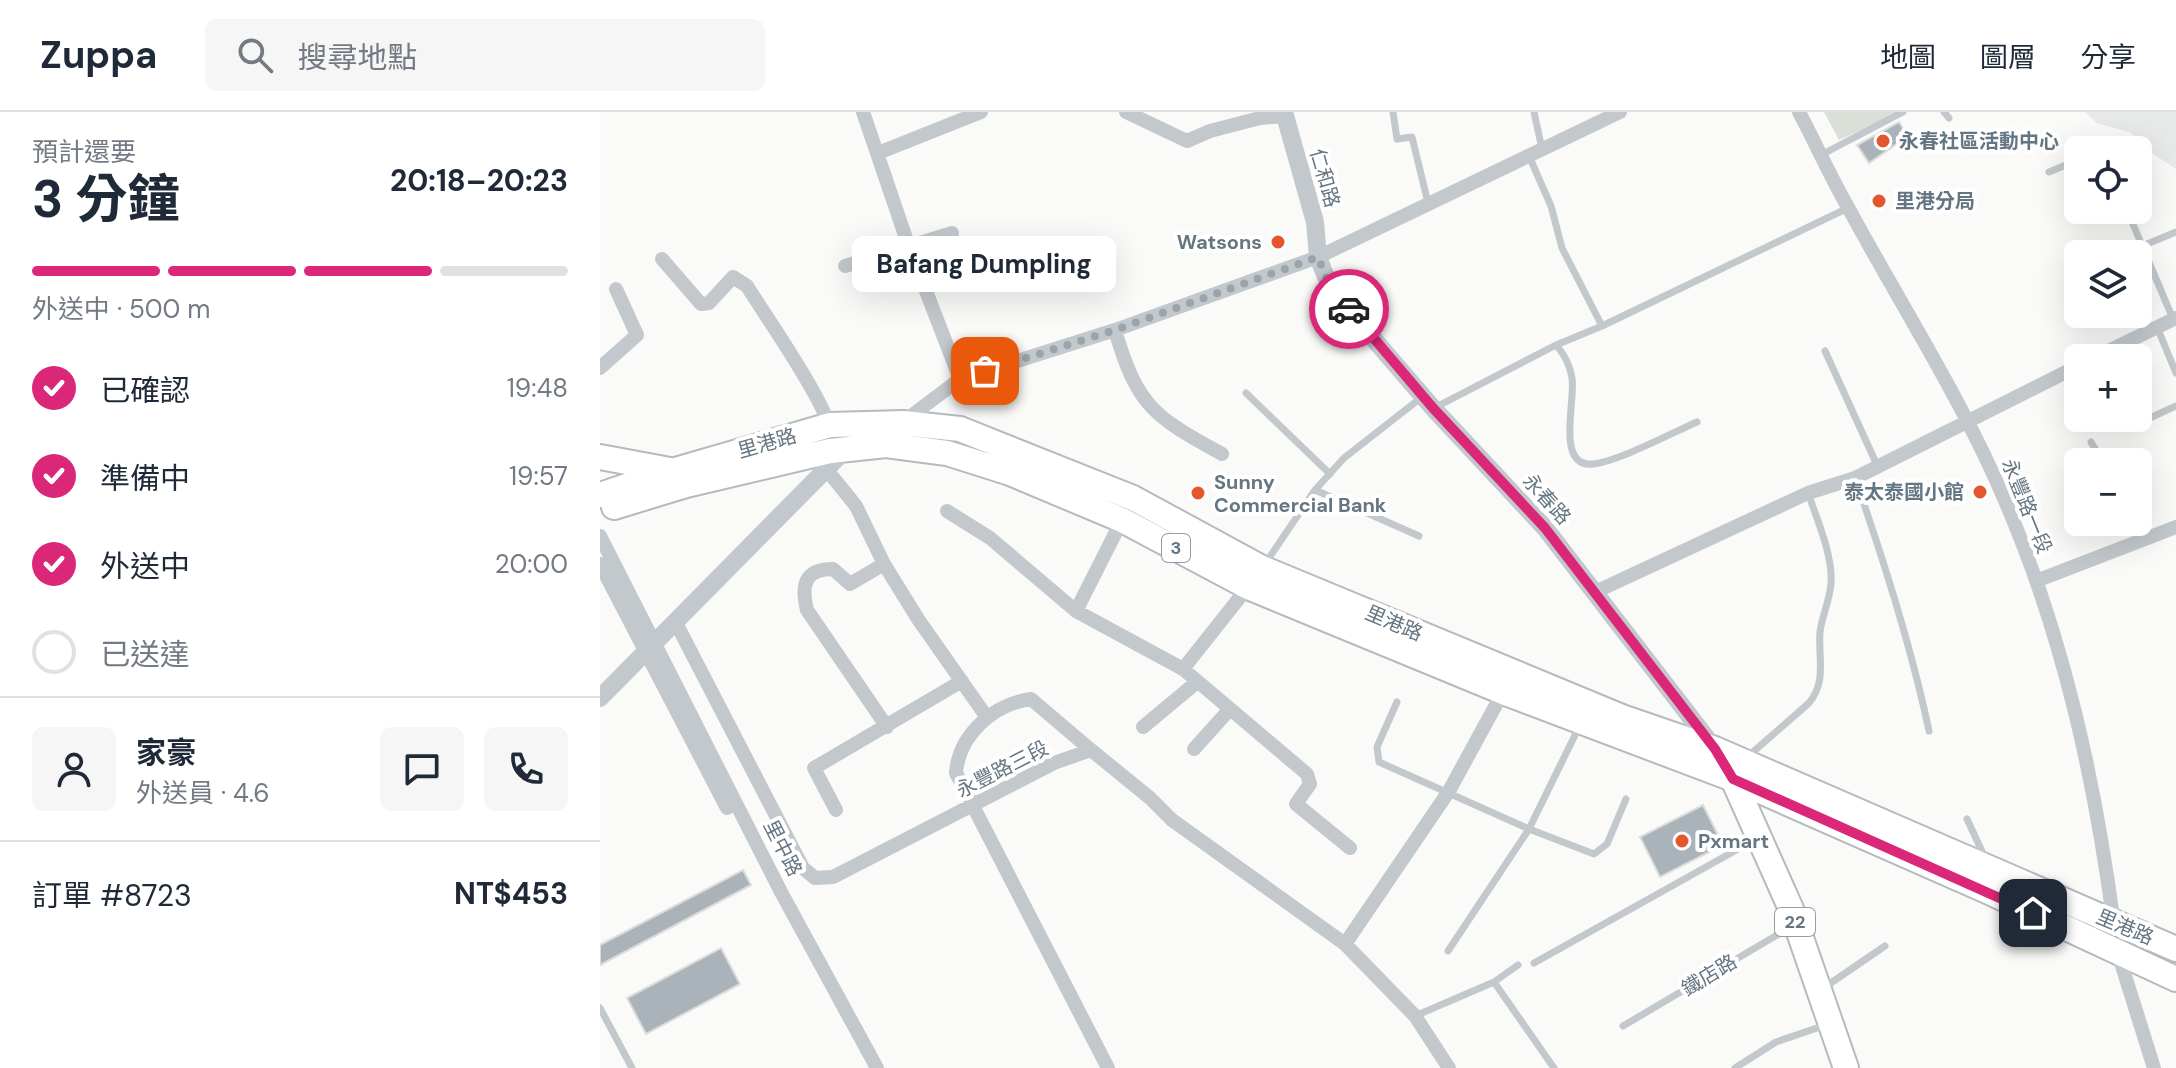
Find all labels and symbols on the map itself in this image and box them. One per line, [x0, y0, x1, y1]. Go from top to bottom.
place label: 永春社區活動中心 [1899, 128, 2059, 154]
marker: 永春社區活動中心 [1874, 132, 1892, 150]
street label: 仁和路 [1304, 146, 1346, 210]
place label: 里港分局 [1895, 188, 1975, 214]
marker: 里港分局 [1870, 192, 1888, 210]
place label: Watsons [1177, 229, 1262, 255]
marker: Watsons [1269, 233, 1287, 251]
callout: Bafang Dumpling [853, 235, 1117, 291]
courier [1309, 269, 1389, 349]
pin [951, 337, 1019, 405]
street label: 里港路 [735, 422, 799, 464]
street label: 永豐路一段 [1996, 455, 2058, 557]
street label: 永春路 [1517, 468, 1577, 530]
place label: Sunny Commercial Bank [1214, 469, 1387, 518]
place label: 泰太泰國小館 [1844, 479, 1964, 505]
marker: 泰太泰國小館 [1971, 483, 1989, 501]
marker: Sunny Commercial Bank [1189, 484, 1207, 502]
road number: 3 [1162, 534, 1190, 562]
street label: 里港路 [1361, 599, 1427, 647]
street label: 永豐路三段 [952, 735, 1052, 803]
street label: 里中路 [758, 815, 808, 881]
place label: Pxmart [1698, 828, 1769, 854]
marker: Pxmart [1673, 832, 1691, 850]
pin [1999, 879, 2067, 947]
street label: 里港路 [2092, 903, 2158, 951]
road number: 22 [1775, 908, 1815, 936]
street label: 鐵店路 [1677, 948, 1741, 1002]

